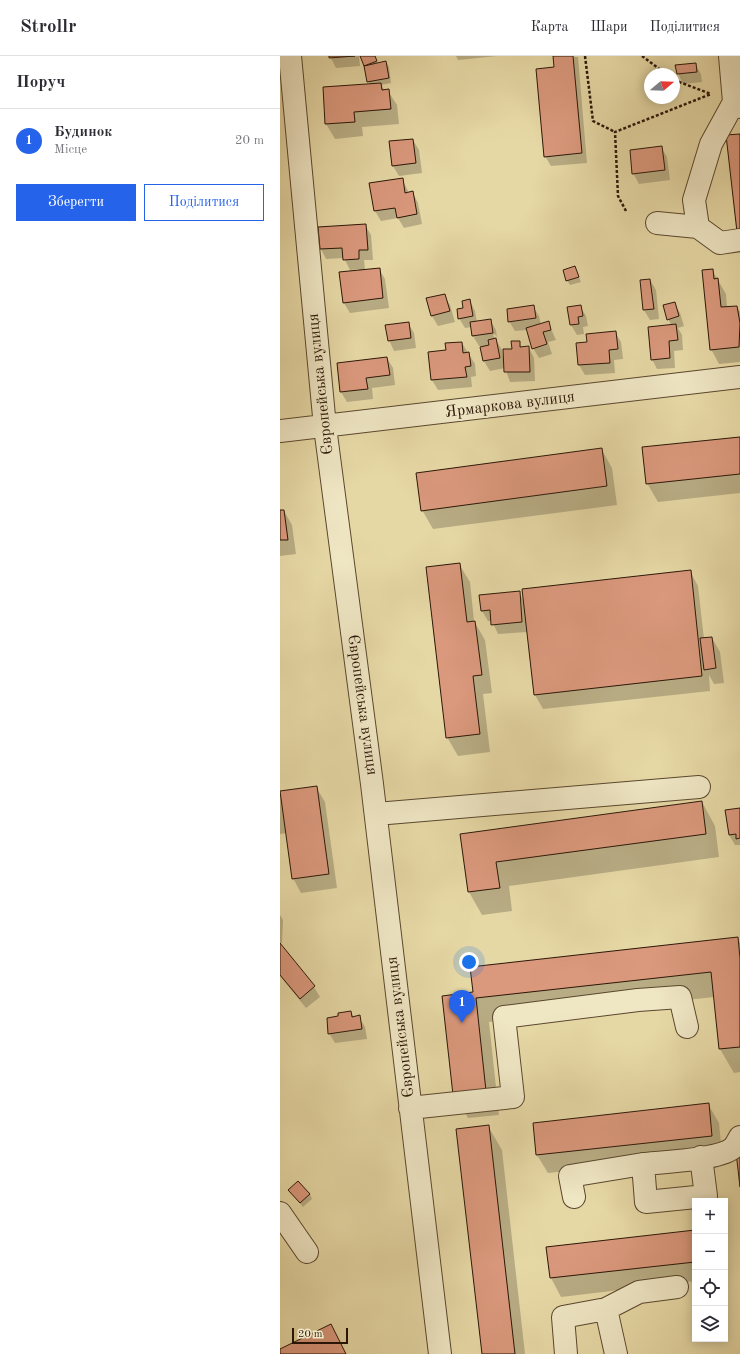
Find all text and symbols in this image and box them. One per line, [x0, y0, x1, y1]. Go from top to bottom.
text: Strollr [20, 18, 76, 37]
text: Карта [531, 20, 569, 34]
text: Шари [591, 20, 628, 34]
text: Поділитися [650, 20, 720, 34]
north arrow [644, 68, 680, 104]
text: Поруч [16, 74, 65, 91]
text: Будинок [54, 125, 112, 140]
text: 1 [25, 134, 33, 147]
text: 20 m [235, 134, 264, 147]
text: Місце [54, 143, 87, 156]
button: Зберегти [16, 184, 136, 221]
button: Поділитися [144, 184, 264, 221]
street label: Європейська вулиця [306, 313, 336, 455]
street label: Ярмаркова вулиця [444, 389, 576, 421]
street label: Європейська вулиця [344, 634, 380, 776]
your location [459, 952, 479, 972]
street label: Європейська вулиця [384, 956, 418, 1098]
pin: 1 [449, 990, 475, 1023]
map controls [692, 1198, 728, 1342]
button: + [692, 1198, 728, 1234]
button: − [692, 1234, 728, 1270]
button: locate [692, 1270, 728, 1306]
button: layers [692, 1306, 728, 1342]
scale bar [292, 1326, 348, 1345]
text: 20 m [298, 1329, 323, 1340]

